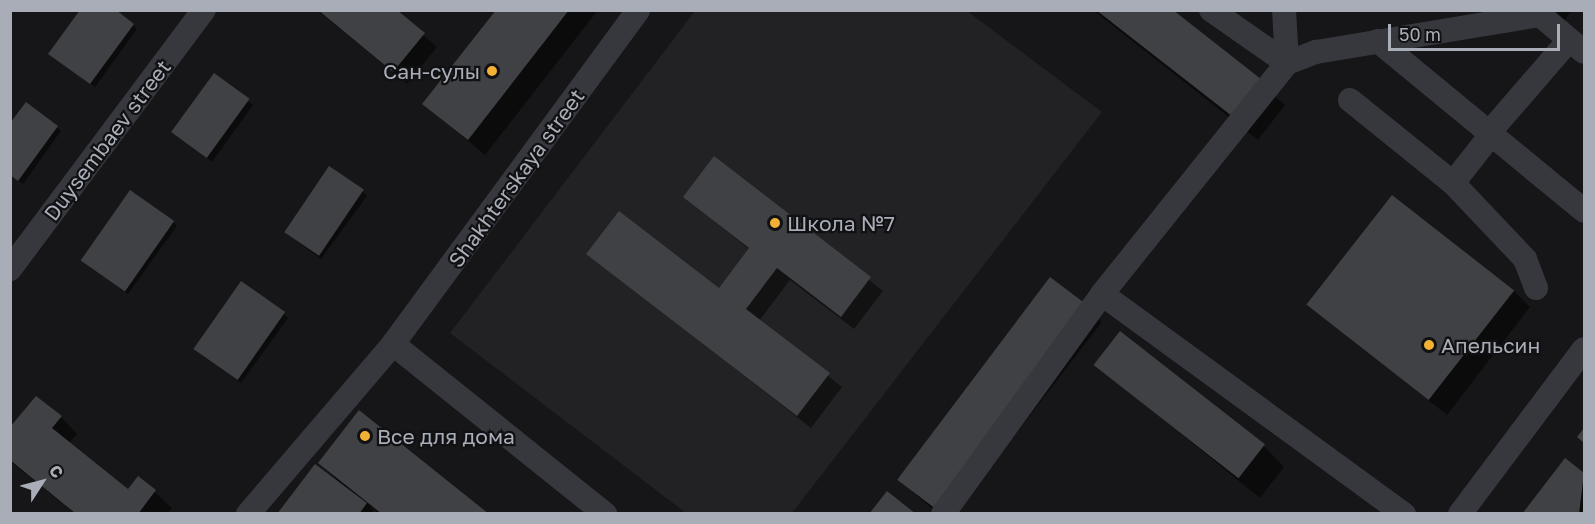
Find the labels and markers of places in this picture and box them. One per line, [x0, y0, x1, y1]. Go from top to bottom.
place label: Сан-сулы [383, 58, 480, 84]
marker: Сан-сулы [485, 64, 499, 78]
place label: Школа №7 [787, 210, 895, 236]
marker: Школа №7 [768, 216, 782, 230]
place label: Апельсин [1441, 332, 1540, 358]
marker: Апельсин [1422, 338, 1436, 352]
place label: Все для дома [377, 423, 515, 449]
marker: Все для дома [358, 429, 372, 443]

